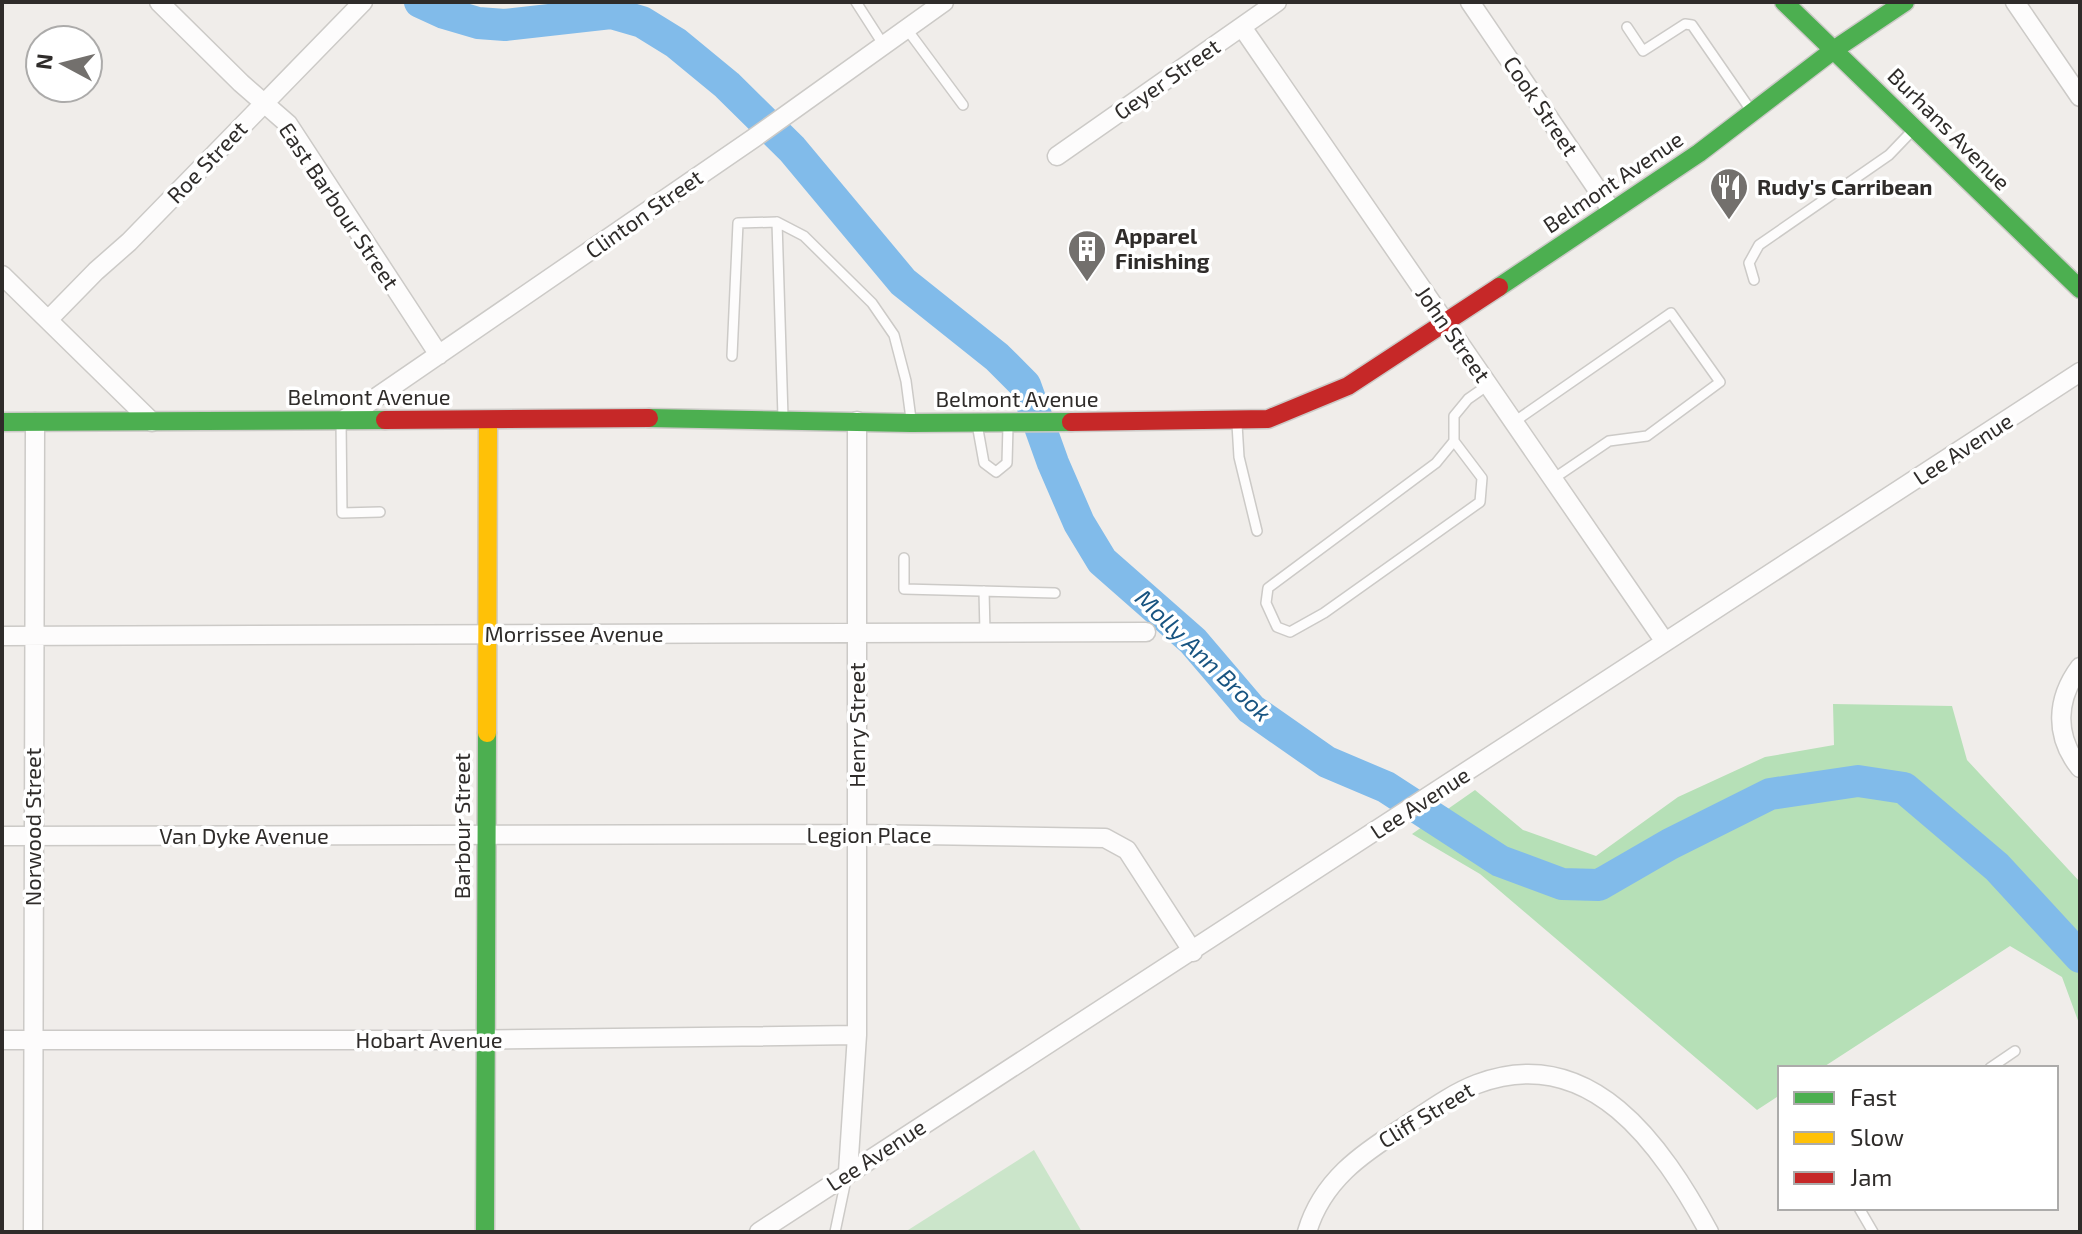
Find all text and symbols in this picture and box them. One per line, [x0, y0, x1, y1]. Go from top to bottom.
north arrow [24, 24, 104, 104]
street label: Geyer Street [1108, 32, 1224, 124]
street label: Cook Street [1499, 51, 1585, 160]
text: N [29, 52, 57, 71]
street label: Burhans Avenue [1883, 62, 2016, 195]
street label: Roe Street [161, 115, 252, 208]
street label: East Barbour Street [274, 117, 405, 294]
street label: Belmont Avenue [1538, 125, 1687, 238]
street label: Clinton Street [580, 163, 707, 263]
restaurant icon: Rudy's Carribean [1708, 166, 1750, 221]
place label: Rudy's Carribean [1757, 173, 1933, 200]
place label: Apparel Finishing [1115, 222, 1210, 273]
building icon: Apparel Finishing [1066, 228, 1108, 283]
street label: John Street [1411, 280, 1496, 387]
street label: Belmont Avenue [287, 383, 451, 409]
street label: Belmont Avenue [935, 385, 1099, 411]
street label: Lee Avenue [1908, 406, 2017, 490]
water label: Molly Ann Brook [1130, 583, 1278, 727]
street label: Morrissee Avenue [485, 620, 663, 646]
street label: Henry Street [843, 662, 869, 788]
street label: Norwood Street [19, 748, 45, 906]
street label: Barbour Street [448, 753, 474, 899]
street label: Lee Avenue [1365, 760, 1474, 844]
street label: Legion Place [807, 821, 931, 847]
street label: Van Dyke Avenue [159, 822, 329, 848]
street label: Hobart Avenue [355, 1026, 503, 1052]
legend [1778, 1066, 2058, 1210]
street label: Cliff Street [1373, 1076, 1478, 1153]
text: Fast [1850, 1082, 1897, 1111]
street label: Lee Avenue [821, 1112, 930, 1196]
text: Slow [1850, 1122, 1904, 1151]
text: Jam [1850, 1162, 1892, 1191]

